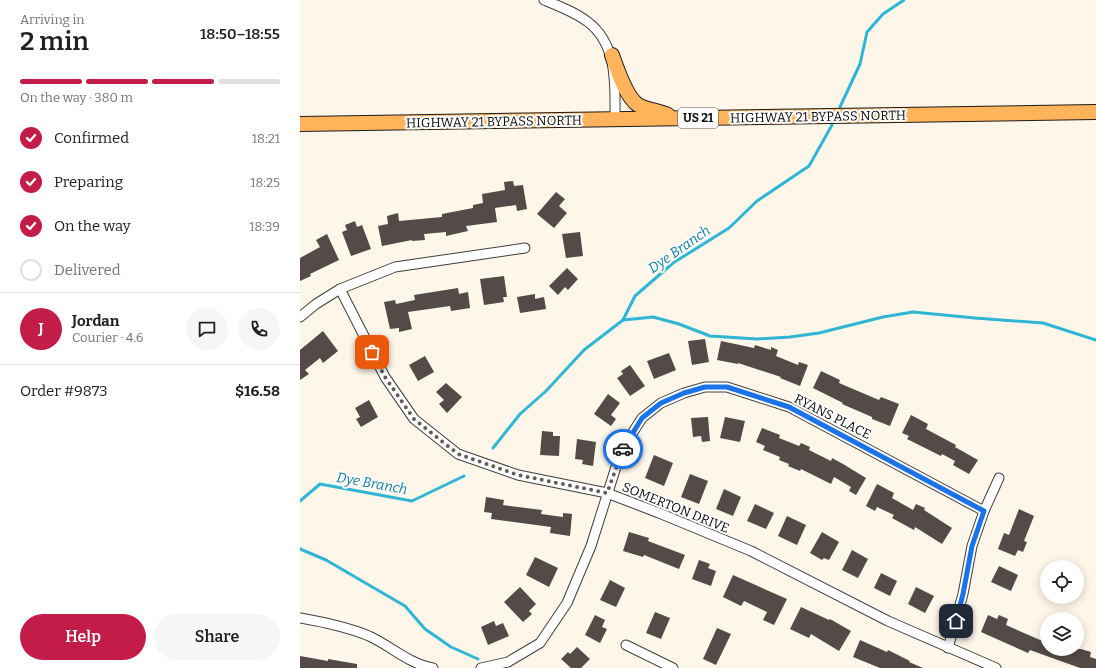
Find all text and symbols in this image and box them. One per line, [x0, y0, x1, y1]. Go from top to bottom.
text: Arriving in [20, 12, 85, 27]
text: 18:50–18:55 [200, 25, 280, 43]
text: 2 min [20, 26, 89, 57]
text: On the way · 380 m [20, 90, 133, 105]
street label: HIGHWAY 21 BYPASS NORTH [730, 107, 906, 126]
road number: US 21 [678, 108, 718, 128]
street label: HIGHWAY 21 BYPASS NORTH [406, 112, 582, 131]
icon: check [20, 127, 42, 149]
text: Confirmed [54, 129, 129, 147]
text: 18:21 [252, 131, 280, 146]
icon: check [20, 171, 42, 193]
text: Preparing [54, 173, 123, 191]
text: 18:25 [250, 175, 280, 190]
icon: check [20, 215, 42, 237]
text: On the way [54, 217, 131, 235]
text: 18:39 [249, 219, 280, 234]
water label: Dye Branch [645, 222, 714, 277]
text: Delivered [54, 261, 121, 279]
button: chat [186, 308, 228, 350]
button: phone [238, 308, 280, 350]
text: Jordan [72, 312, 119, 330]
text: J [38, 320, 44, 338]
text: Courier · 4.6 [72, 330, 144, 345]
pin [355, 335, 389, 369]
icon: bag [361, 341, 383, 363]
text: Order #9873 [20, 382, 108, 400]
text: $16.58 [235, 382, 280, 400]
street label: RYANS PLACE [792, 391, 874, 442]
courier [603, 429, 643, 469]
icon: car [612, 438, 634, 460]
water label: Dye Branch [335, 469, 409, 498]
street label: SOMERTON DRIVE [620, 479, 732, 536]
map controls [1040, 560, 1084, 656]
button: locate [1040, 560, 1084, 604]
pin [939, 604, 973, 638]
icon: home [945, 610, 967, 632]
button: layers [1040, 612, 1084, 656]
button: Help [20, 614, 146, 660]
button: Share [154, 614, 280, 660]

